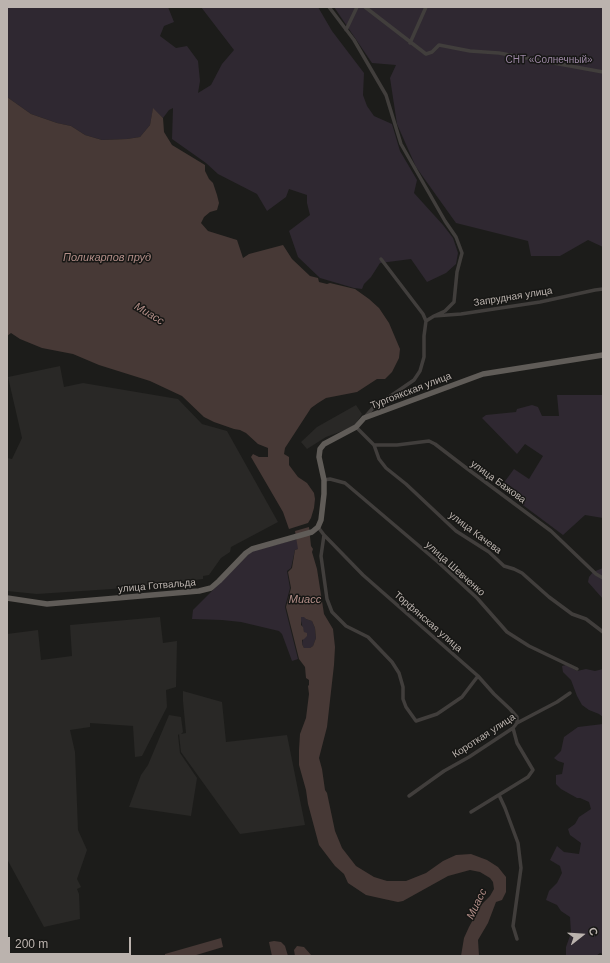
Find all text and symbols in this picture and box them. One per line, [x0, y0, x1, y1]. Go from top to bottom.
park label: СНТ «Солнечный» [505, 54, 593, 66]
water label: Поликарпов пруд [63, 251, 151, 265]
street label: Запрудная улица [473, 285, 553, 309]
water label: Миасс [132, 300, 166, 328]
street label: Тургоякская улица [369, 370, 453, 412]
street label: улица Бажова [468, 458, 528, 506]
street label: улица Качева [446, 509, 504, 557]
street label: улица Шевченко [423, 539, 487, 599]
street label: улица Готвальда [118, 577, 196, 595]
street label: Торфянская улица [391, 589, 465, 655]
water label: Миасс [289, 593, 321, 607]
street label: Короткая улица [450, 711, 518, 761]
water label: Миасс [464, 887, 490, 921]
north arrow [562, 915, 602, 955]
text: С [587, 926, 600, 937]
scale bar [10, 929, 133, 955]
text: 200 m [15, 937, 48, 951]

